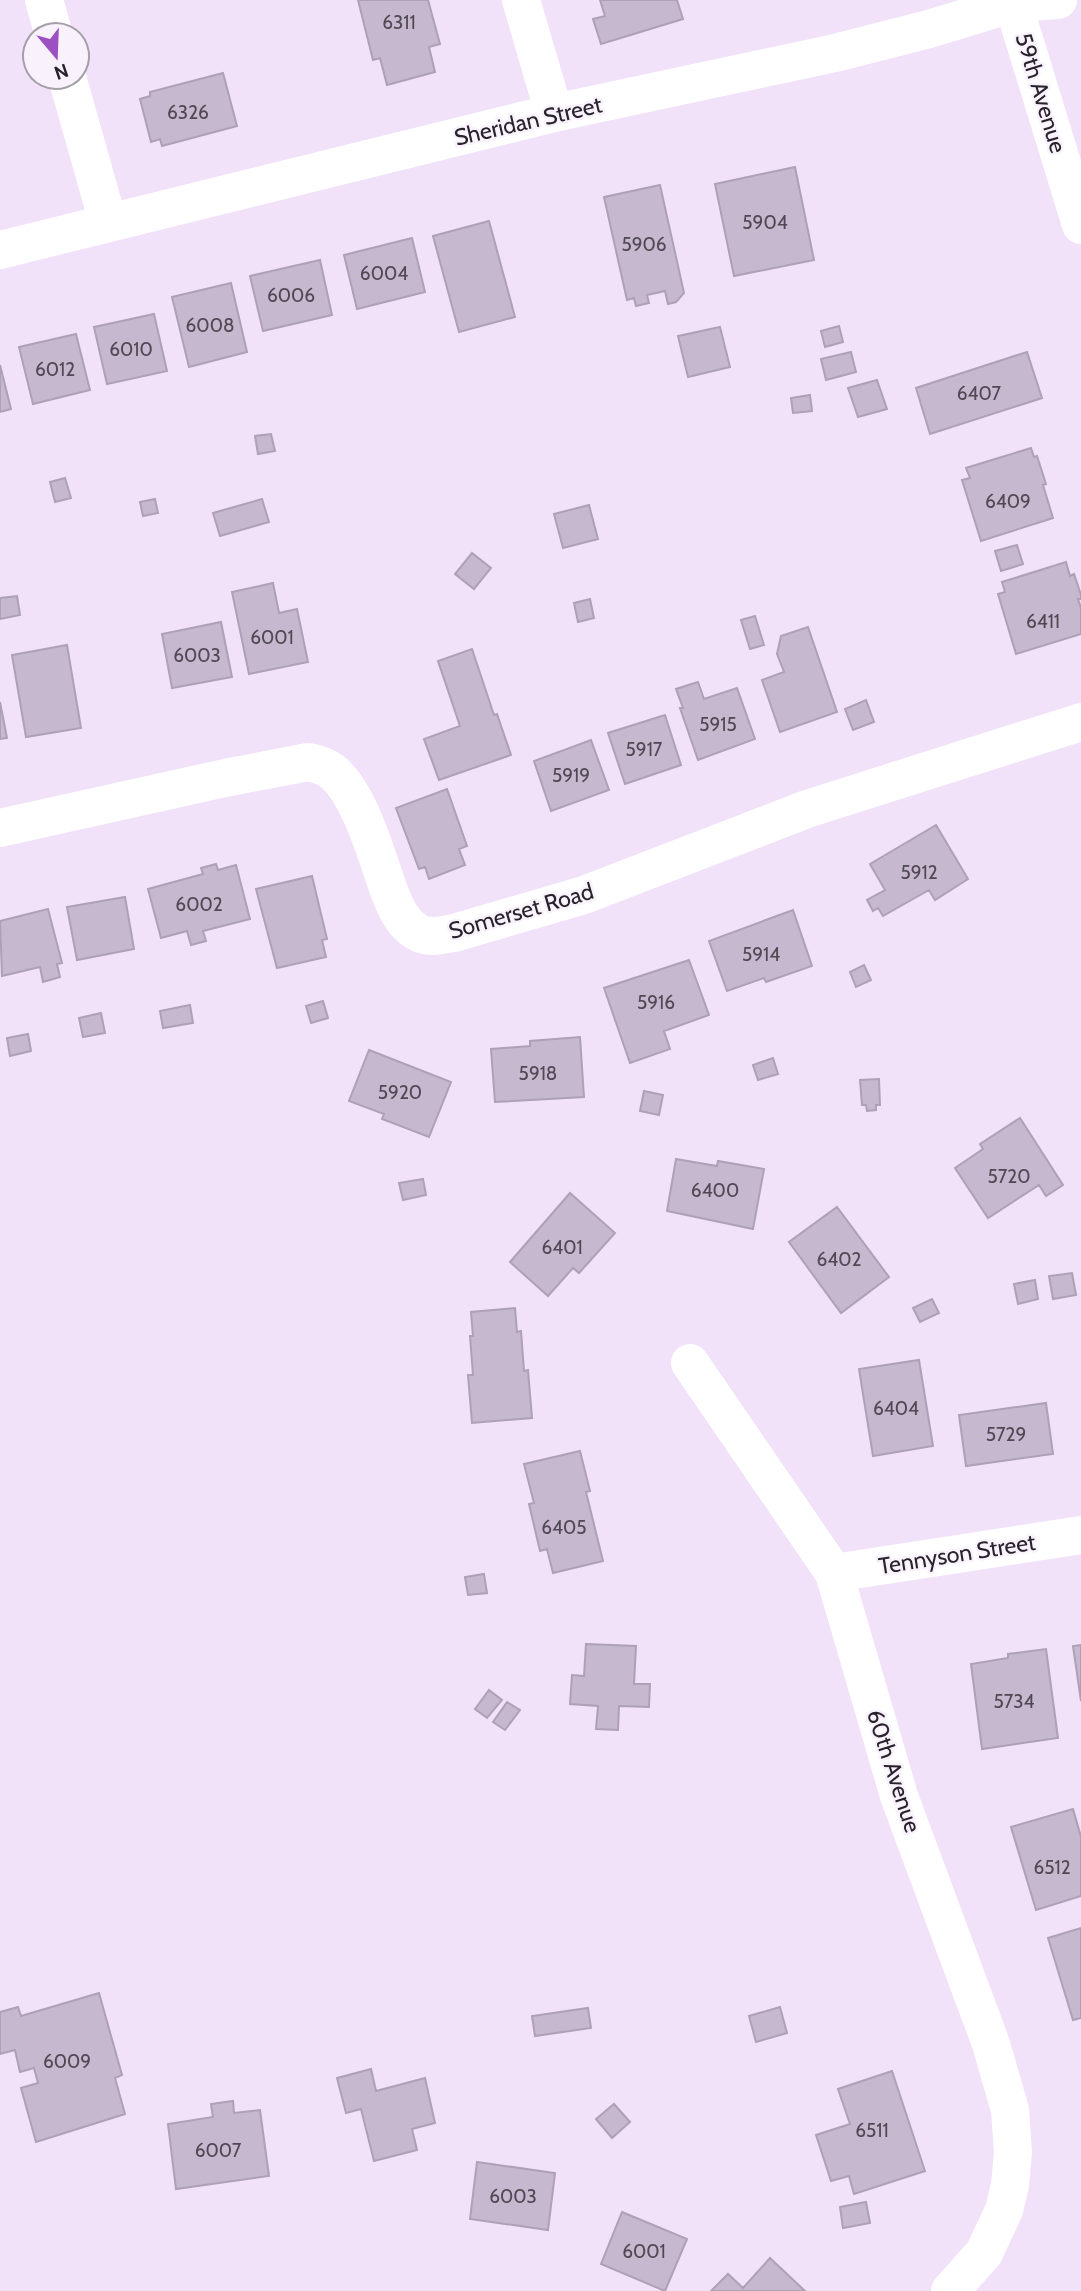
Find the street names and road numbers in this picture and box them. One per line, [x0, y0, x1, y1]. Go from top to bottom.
street label: 59th Avenue [1010, 30, 1073, 157]
street label: Sheridan Street [451, 90, 605, 152]
street label: Somerset Road [445, 877, 597, 945]
street label: Tennyson Street [877, 1528, 1038, 1580]
street label: 60th Avenue [861, 1706, 927, 1836]

